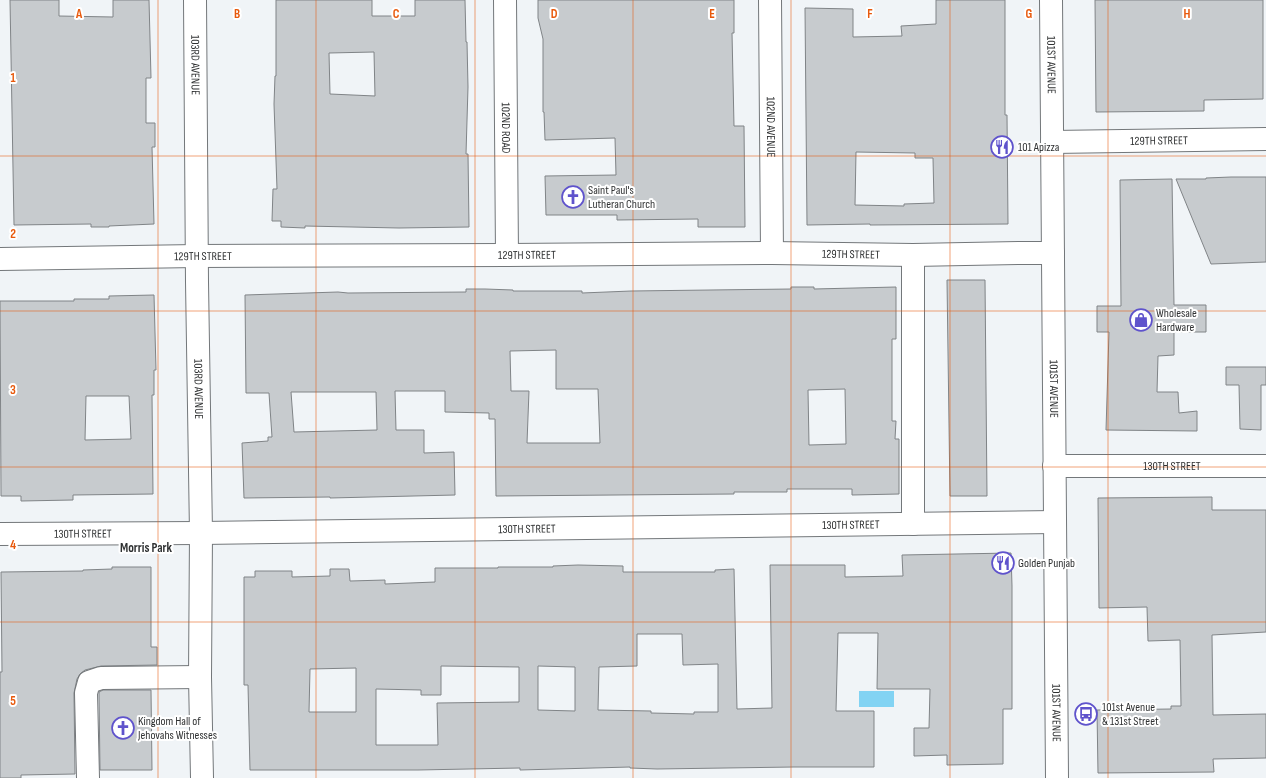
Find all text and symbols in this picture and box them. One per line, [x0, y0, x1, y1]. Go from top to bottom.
text: A [75, 6, 83, 22]
text: B [234, 6, 240, 22]
text: C [393, 6, 400, 22]
text: D [551, 6, 558, 22]
text: E [709, 6, 715, 22]
text: F [867, 6, 873, 22]
text: G [1026, 6, 1033, 22]
text: H [1184, 6, 1191, 22]
street label: 103RD AVENUE [188, 35, 203, 95]
street label: 101ST AVENUE [1044, 36, 1059, 94]
text: 1 [10, 70, 16, 86]
street label: 102ND AVENUE [763, 97, 779, 157]
street label: 102ND ROAD [498, 103, 514, 154]
street label: 129TH STREET [1130, 133, 1188, 148]
restaurant icon: 101 Apizza [989, 134, 1015, 160]
place label: 101 Apizza [1018, 140, 1060, 155]
place label: Saint Paul's Lutheran Church [588, 183, 655, 212]
church icon: Saint Paul's Lutheran Church [560, 184, 586, 210]
text: 2 [10, 226, 16, 242]
street label: 129TH STREET [822, 246, 880, 262]
street label: 129TH STREET [498, 247, 556, 263]
street label: 129TH STREET [174, 248, 232, 264]
place label: Wholesale Hardware [1156, 306, 1197, 335]
shop icon: Wholesale Hardware [1128, 307, 1154, 333]
street label: 103RD AVENUE [191, 359, 207, 419]
street label: 101ST AVENUE [1046, 360, 1062, 418]
text: 3 [10, 382, 16, 398]
street label: 130TH STREET [1143, 459, 1201, 474]
street label: 130TH STREET [822, 517, 880, 532]
street label: 130TH STREET [498, 521, 556, 537]
street label: 130TH STREET [54, 526, 112, 541]
text: 4 [10, 537, 16, 553]
district label: Morris Park [120, 540, 173, 556]
restaurant icon: Golden Punjab [990, 550, 1016, 576]
place label: Golden Punjab [1018, 556, 1075, 571]
street label: 101ST AVENUE [1049, 684, 1064, 742]
text: 5 [10, 693, 16, 709]
place label: 101st Avenue & 131st Street [1102, 700, 1159, 729]
bus stop icon: 101st Avenue & 131st Street [1073, 701, 1099, 727]
place label: Kingdom Hall of Jehovahs Witnesses [137, 714, 217, 743]
church icon: Kingdom Hall of Jehovahs Witnesses [110, 715, 136, 741]

